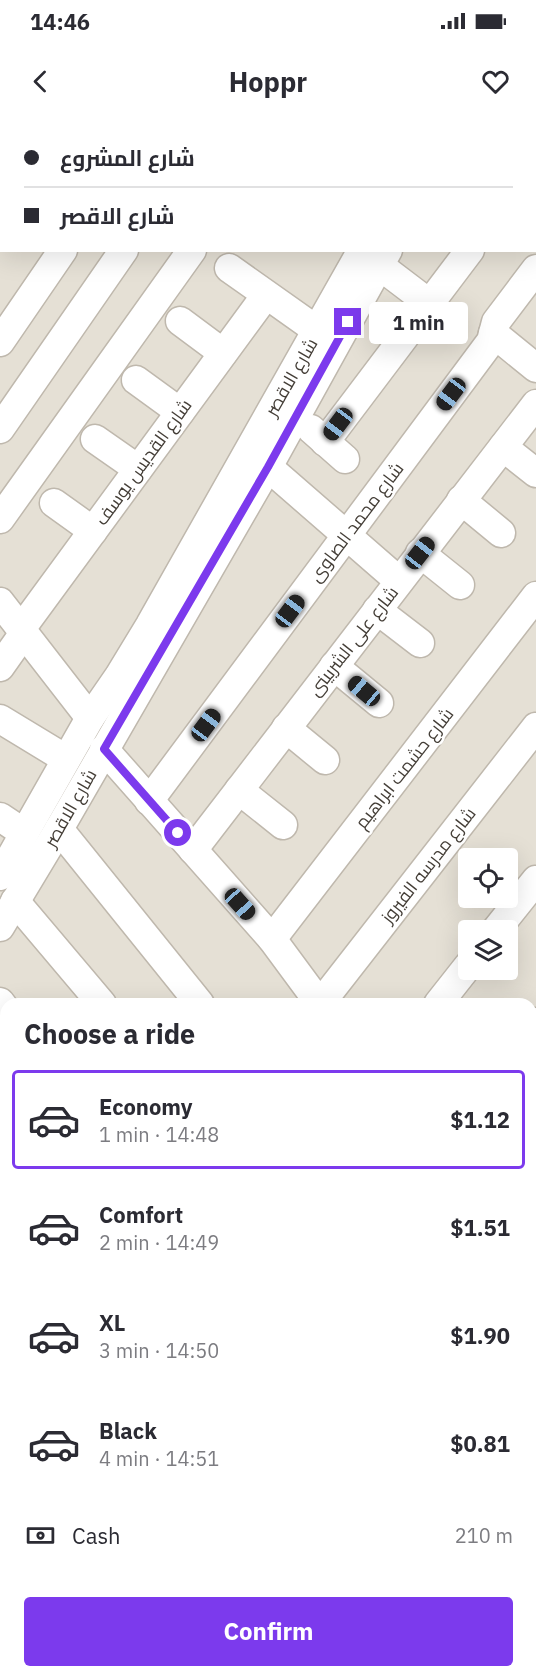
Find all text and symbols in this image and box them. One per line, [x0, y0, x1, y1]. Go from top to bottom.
text: 14:46 [30, 7, 90, 36]
text: Hoppr [229, 64, 307, 99]
icon: back [24, 65, 57, 98]
icon: heart [479, 65, 512, 98]
text: شارع المشروع [60, 143, 195, 172]
text: شارع الاقصر [60, 201, 175, 230]
callout: 1 min [369, 301, 468, 343]
route end [334, 308, 361, 335]
text: 1 min [392, 309, 445, 336]
street label: شارع الاقصر [259, 334, 323, 422]
car [433, 374, 469, 414]
street label: شارع القديس يوسف [89, 394, 197, 530]
car [320, 404, 356, 444]
street label: شارع محمد الصاوى [303, 458, 409, 587]
car [402, 533, 438, 573]
street label: شارع على الشربينى [303, 581, 404, 701]
car [272, 591, 308, 631]
car [344, 673, 384, 709]
street label: شارع حشمت ابراهيم [350, 703, 459, 834]
car [188, 705, 224, 745]
street label: شارع الاقصر [38, 765, 102, 853]
street label: شارع مدرسه الفيروز [375, 802, 481, 929]
route start [164, 819, 191, 846]
map controls [458, 848, 518, 980]
button: locate [458, 848, 518, 908]
car [221, 885, 259, 923]
button: layers [458, 920, 518, 980]
text: Choose a ride [24, 1016, 195, 1051]
text: Economy [99, 1092, 193, 1121]
icon: car [27, 1093, 81, 1147]
text: $1.12 [450, 1105, 510, 1134]
text: 1 min · 14:48 [99, 1121, 219, 1148]
text: Comfort [99, 1200, 183, 1229]
icon: car [27, 1201, 81, 1255]
text: $1.51 [450, 1213, 510, 1242]
text: 2 min · 14:49 [99, 1229, 219, 1256]
text: XL [99, 1308, 125, 1337]
icon: car [27, 1309, 81, 1363]
text: $1.90 [450, 1321, 510, 1350]
text: 3 min · 14:50 [99, 1337, 219, 1364]
text: Black [99, 1416, 157, 1445]
icon: car [27, 1417, 81, 1471]
text: $0.81 [450, 1429, 510, 1458]
text: 4 min · 14:51 [99, 1445, 219, 1472]
icon: cash [24, 1519, 57, 1552]
text: Cash [72, 1521, 121, 1550]
text: 210 m [455, 1522, 513, 1549]
button: Confirm [24, 1597, 513, 1666]

